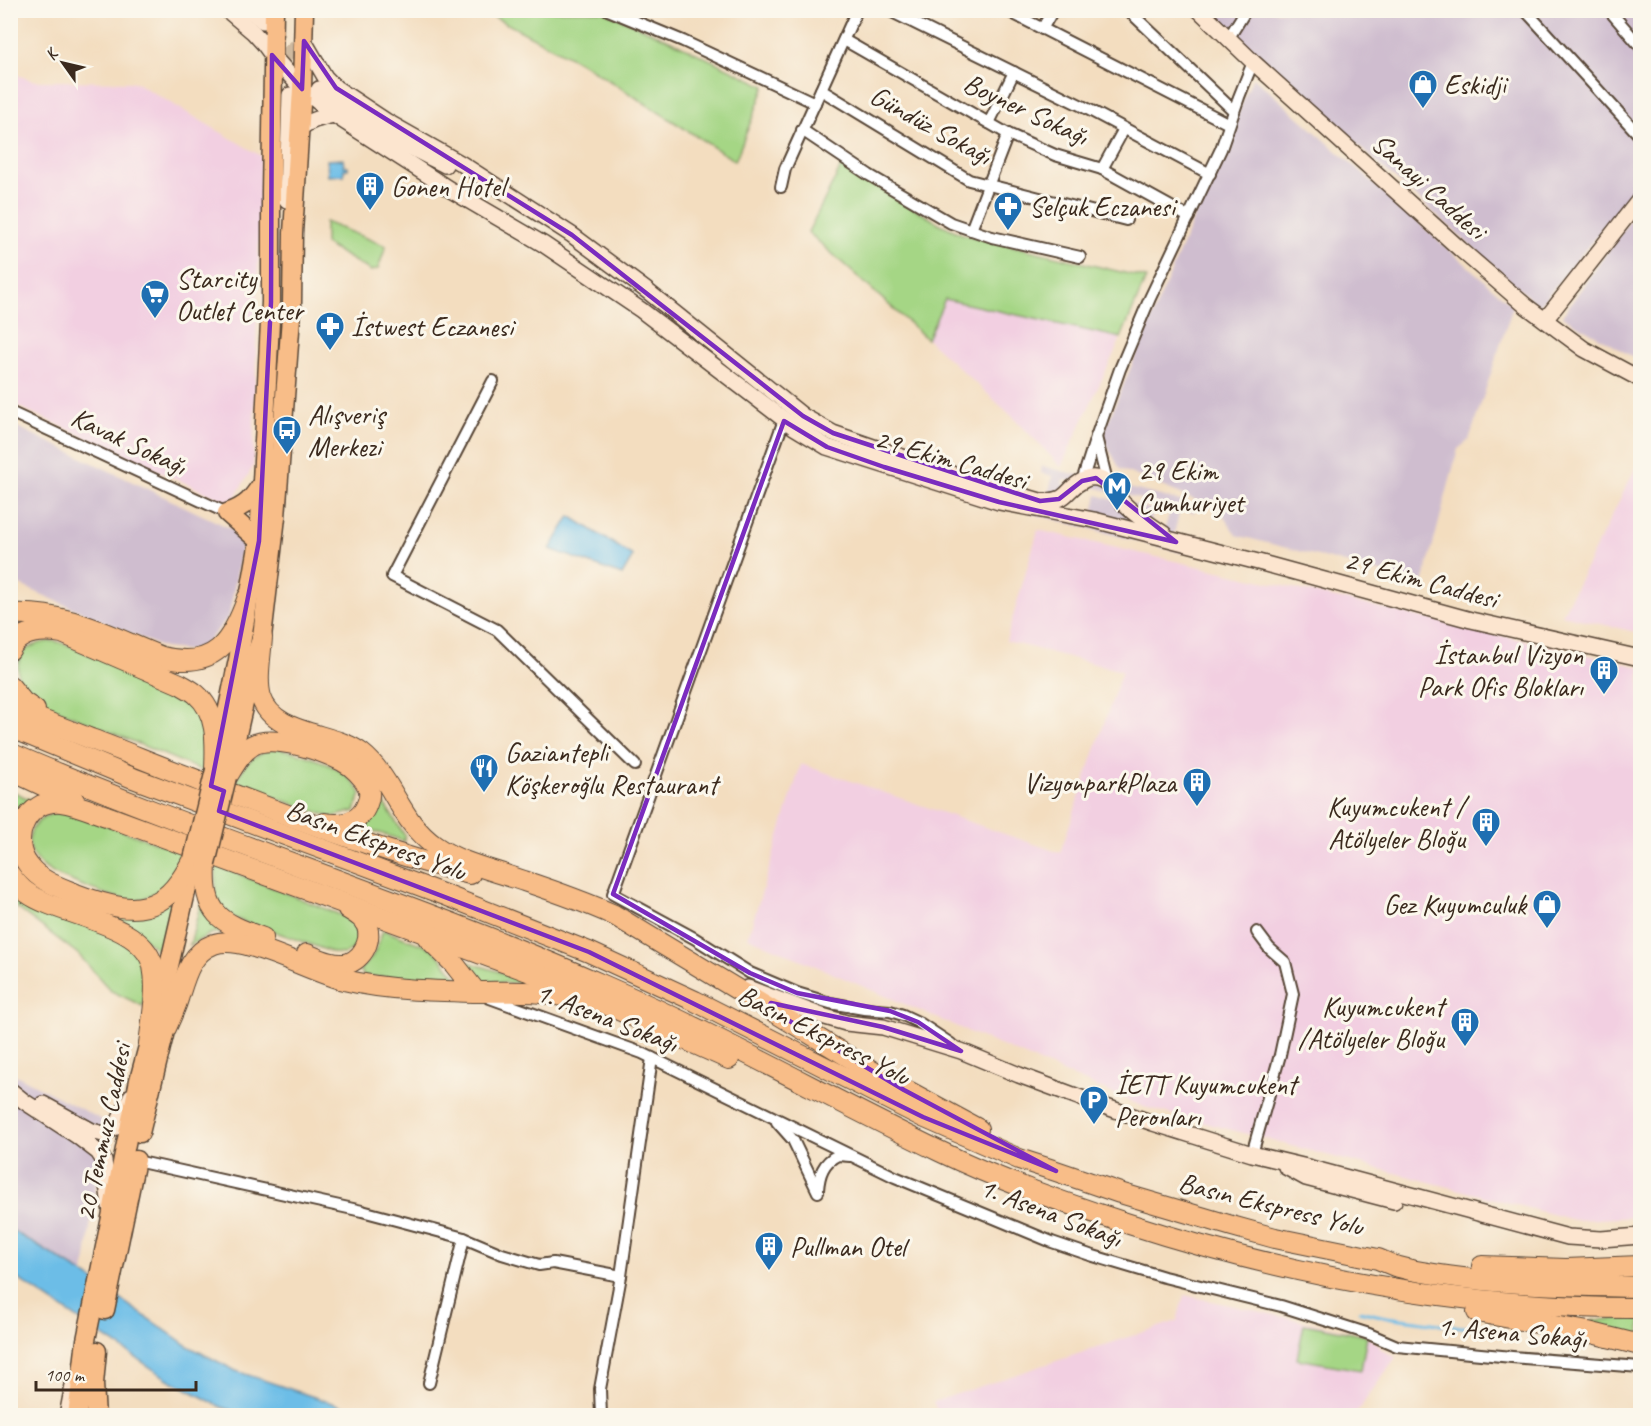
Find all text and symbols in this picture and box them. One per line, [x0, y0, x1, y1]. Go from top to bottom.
north arrow [33, 33, 93, 93]
text: K [41, 43, 64, 64]
street label: Boyner Sokağı [958, 65, 1095, 154]
place label: Eskidji [1444, 67, 1510, 102]
shop icon: Eskidji [1407, 68, 1439, 110]
street label: Gündüz Sokağı [864, 77, 999, 173]
street label: Sanayi Caddesi [1364, 125, 1496, 249]
place label: Gonen Hotel [391, 169, 510, 204]
building icon: Gonen Hotel [354, 170, 386, 212]
place label: Selçuk Eczanesi [1029, 189, 1179, 224]
pharmacy icon: Selçuk Eczanesi [992, 190, 1024, 232]
place label: Starcity Outlet Center [176, 261, 305, 328]
supermarket icon: Starcity Outlet Center [139, 278, 171, 320]
place label: İstwest Eczanesi [351, 309, 517, 344]
pharmacy icon: İstwest Eczanesi [314, 310, 346, 352]
place label: Alışveriş Merkezi [308, 397, 387, 464]
street label: Kavak Sokağı [66, 399, 194, 484]
bus stop icon: Alışveriş Merkezi [271, 414, 303, 456]
street label: 29 Ekim Caddesi [871, 421, 1035, 498]
place label: 29 Ekim Cumhuriyet [1138, 453, 1246, 520]
metro station icon: 29 Ekim Cumhuriyet [1101, 470, 1133, 512]
street label: 29 Ekim Caddesi [1341, 542, 1505, 617]
place label: İstanbul Vizyon Park Ofis Blokları [1418, 637, 1585, 704]
building icon: İstanbul Vizyon Park Ofis Blokları [1588, 654, 1620, 696]
place label: Gaziantepli Köşkeroğlu Restaurant [505, 735, 721, 802]
restaurant icon: Gaziantepli Köşkeroğlu Restaurant [468, 752, 500, 794]
place label: VizyonparkPlaza [1024, 765, 1178, 800]
building icon: VizyonparkPlaza [1181, 766, 1213, 808]
place label: Kuyumcukent / Atölyeler Bloğu [1327, 789, 1471, 856]
street label: Basın Ekspress Yolu [281, 791, 472, 889]
building icon: Kuyumcukent / Atölyeler Bloğu [1470, 806, 1502, 848]
place label: Gez Kuyumculuk [1383, 887, 1528, 922]
shop icon: Gez Kuyumculuk [1531, 888, 1563, 930]
street label: 1. Asena Sokağı [531, 974, 685, 1061]
street label: Basın Ekspress Yolu [732, 977, 917, 1094]
place label: Kuyumcukent /Atölyeler Bloğu [1298, 989, 1448, 1056]
building icon: Kuyumcukent /Atölyeler Bloğu [1449, 1006, 1481, 1048]
street label: 20 Temmuz Caddesi [67, 1036, 140, 1224]
place label: İETT Kuyumcukent Peronları [1115, 1067, 1300, 1134]
parking icon: İETT Kuyumcukent Peronları [1078, 1084, 1110, 1126]
street label: Basın Ekspress Yolu [1175, 1164, 1368, 1244]
street label: 1. Asena Sokağı [975, 1169, 1129, 1256]
place label: Pullman Otel [790, 1229, 911, 1264]
building icon: Pullman Otel [753, 1230, 785, 1272]
street label: 1. Asena Sokağı [1436, 1308, 1590, 1356]
scale bar [36, 1354, 196, 1392]
text: 100 m [45, 1364, 86, 1386]

